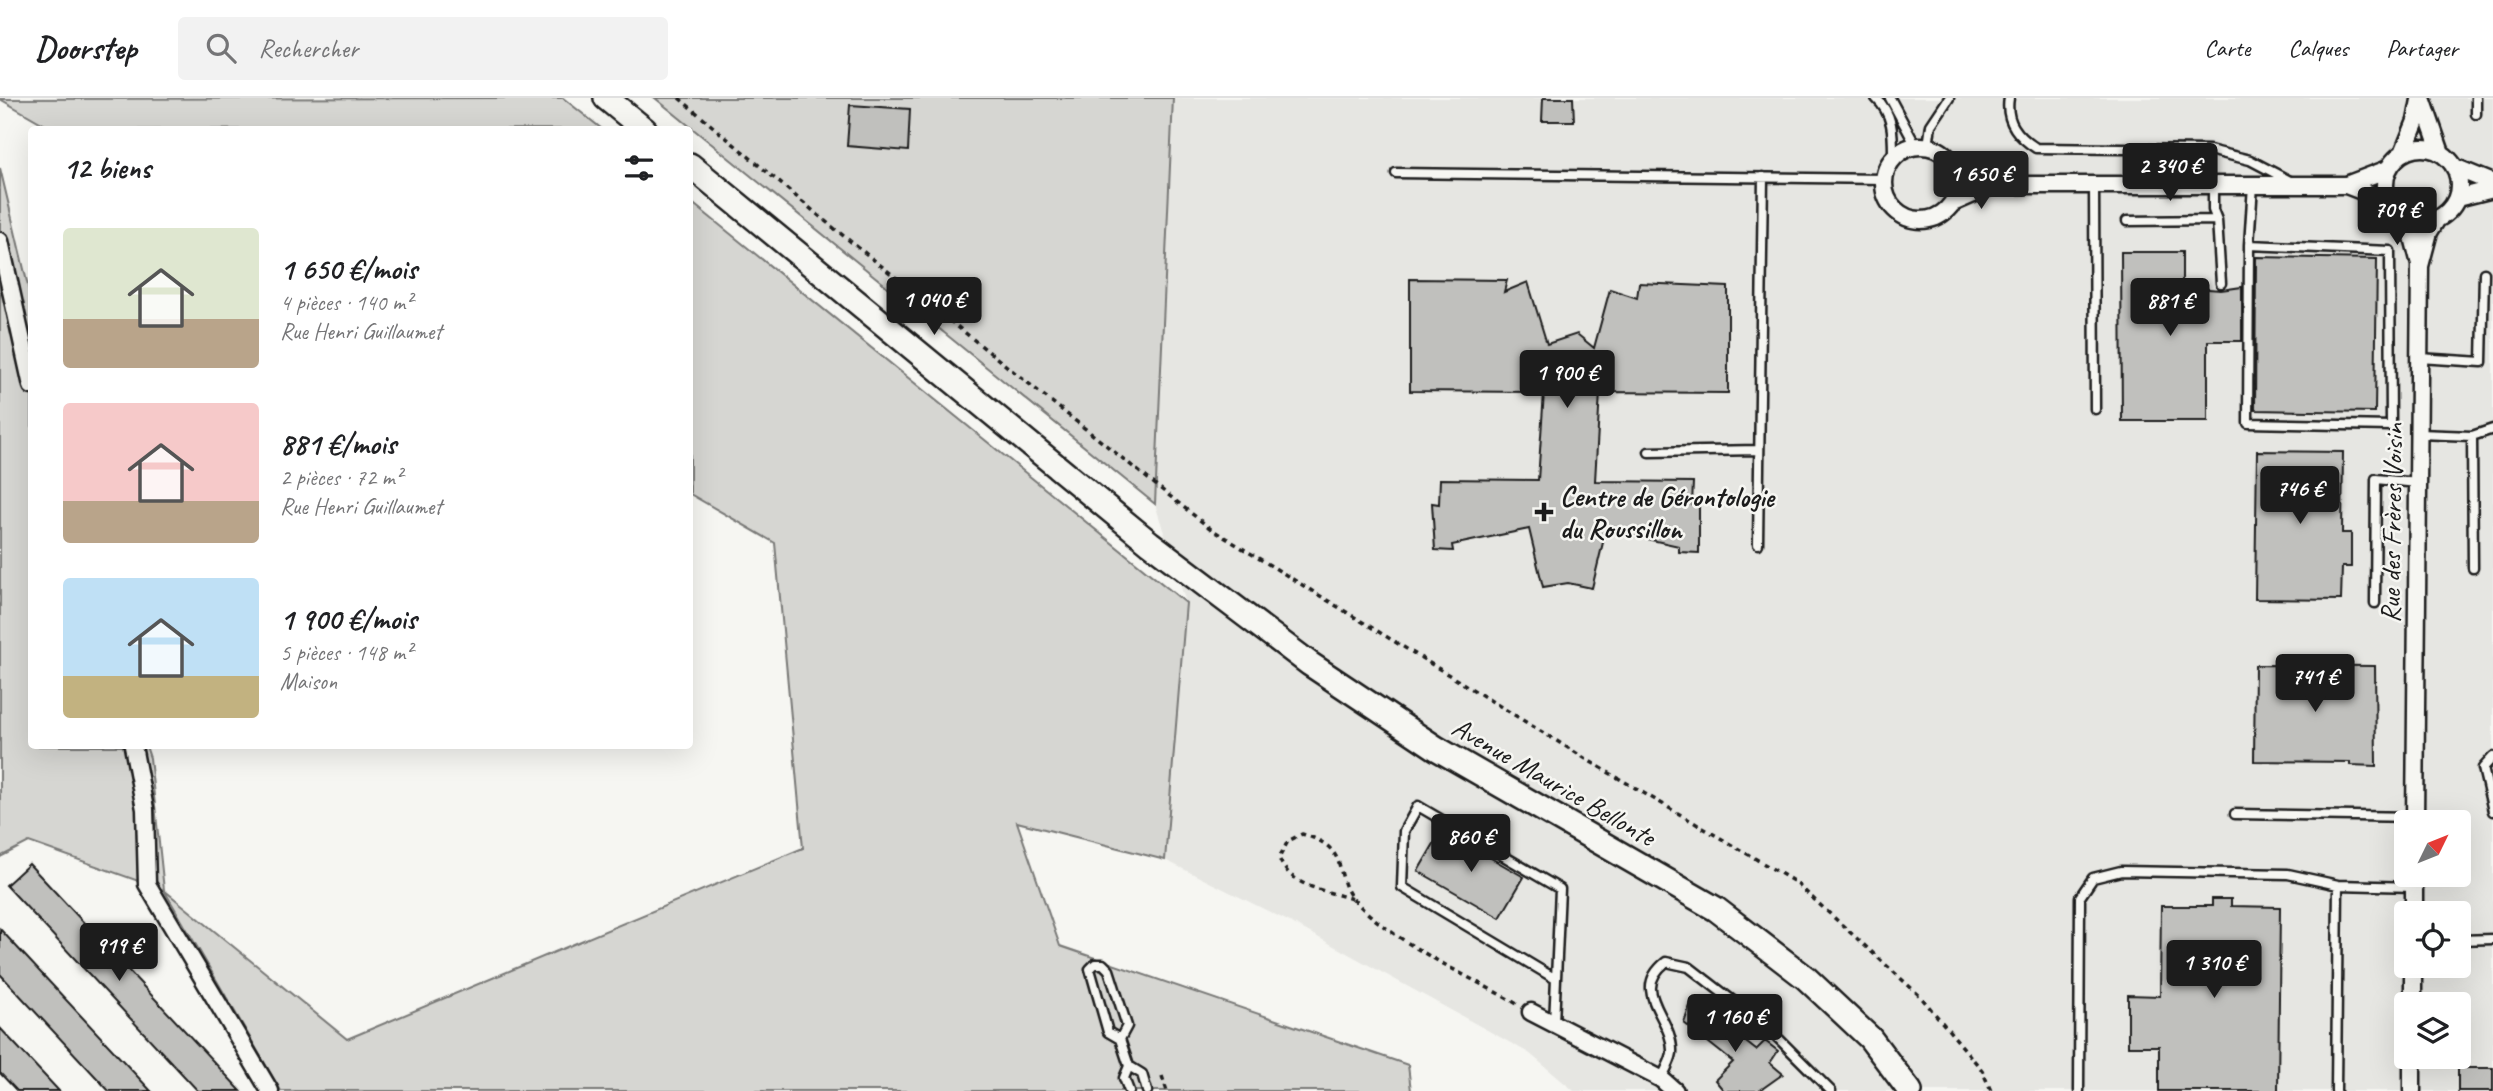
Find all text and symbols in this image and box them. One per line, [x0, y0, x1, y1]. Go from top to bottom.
search box [178, 17, 668, 80]
text: Doorstep [35, 27, 136, 69]
icon: search [202, 29, 240, 67]
text: Rechercher [258, 32, 358, 65]
text: Carte [2204, 33, 2250, 63]
text: Calques [2288, 33, 2348, 63]
text: Partager [2386, 33, 2458, 63]
pin: 2 340 € [2105, 144, 2235, 203]
text: 12 biens [63, 149, 151, 187]
icon: filters [620, 149, 658, 187]
text: 2 340 € [2139, 151, 2201, 180]
pin: 1 650 € [1916, 152, 2046, 211]
text: 1 650 € [1950, 159, 2013, 188]
pin: 709 € [2348, 188, 2446, 247]
text: 709 € [2374, 195, 2420, 224]
text: 1 650 €/mois [280, 250, 417, 288]
icon: home [119, 256, 203, 340]
pin: 1 040 € [869, 278, 999, 337]
pin: 881 € [2121, 278, 2219, 338]
text: 1 040 € [903, 285, 965, 314]
text: 881 € [2147, 286, 2193, 315]
text: 4 pièces · 140 m² [280, 288, 412, 317]
text: Rue Henri Guillaumet [280, 317, 442, 346]
pin: 1 900 € [1502, 350, 1632, 410]
text: 1 900 € [1536, 358, 1598, 387]
street label: Rue des Frères Voisin [2372, 422, 2411, 623]
text: 881 €/mois [280, 425, 396, 463]
icon: home [119, 431, 203, 515]
text: 2 pièces · 72 m² [280, 463, 402, 492]
pin: 746 € [2251, 466, 2349, 526]
text: 746 € [2276, 474, 2324, 503]
place label: Centre de Gérontologie du Roussillon [1560, 479, 1777, 546]
text: Rue Henri Guillaumet [280, 492, 442, 521]
marker: Centre de Gérontologie du Roussillon [1534, 502, 1554, 522]
text: 1 900 €/mois [280, 600, 416, 638]
icon: home [119, 606, 203, 690]
text: 5 pièces · 148 m² [280, 638, 412, 667]
pin: 741 € [2266, 654, 2364, 714]
text: 741 € [2292, 662, 2338, 691]
text: Maison [280, 667, 337, 696]
street label: Avenue Maurice Bellonte [1446, 709, 1663, 855]
north arrow [2394, 810, 2471, 887]
map controls [2394, 810, 2471, 1069]
pin: 860 € [1422, 814, 1520, 874]
text: 860 € [1447, 822, 1495, 851]
button: locate [2394, 901, 2471, 978]
pin: 919 € [70, 924, 168, 983]
text: 919 € [96, 931, 142, 960]
pin: 1 310 € [2149, 940, 2279, 1000]
text: 1 310 € [2183, 948, 2245, 977]
button: layers [2394, 992, 2471, 1069]
pin: 1 160 € [1670, 995, 1800, 1054]
text: 1 160 € [1703, 1002, 1767, 1031]

